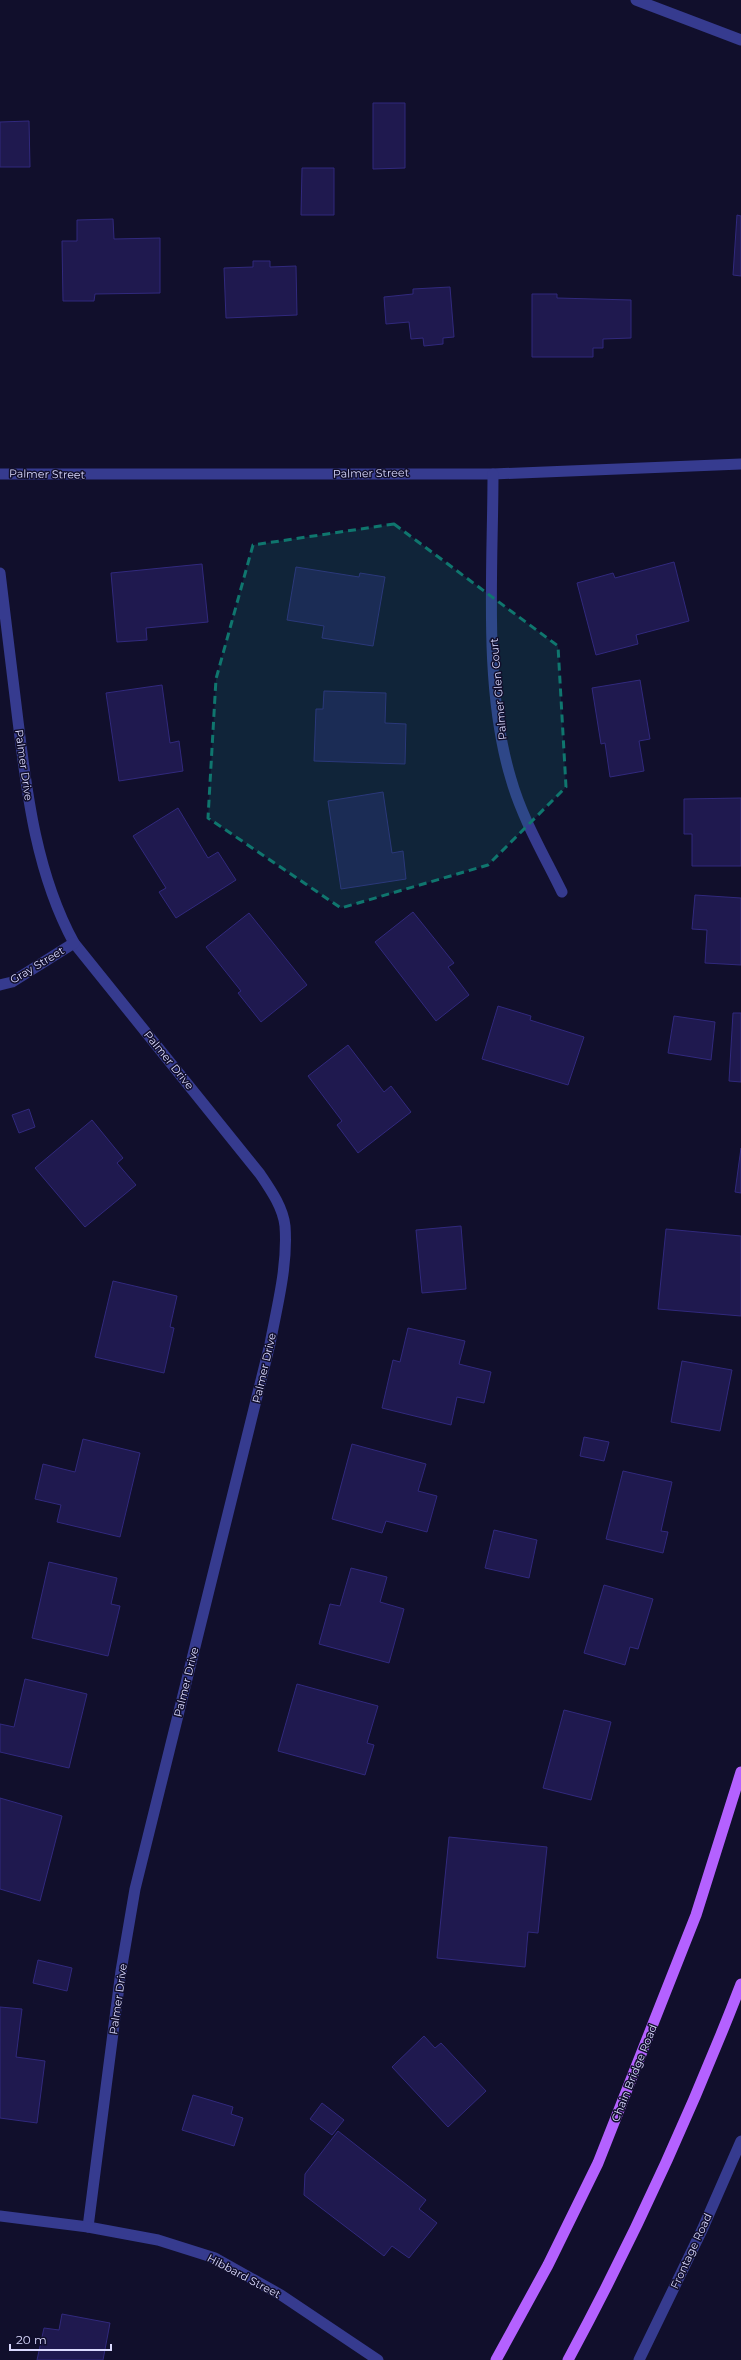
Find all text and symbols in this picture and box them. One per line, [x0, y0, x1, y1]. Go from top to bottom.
street label: Palmer Street [333, 465, 410, 481]
street label: Palmer Street [9, 466, 86, 482]
street label: Palmer Glen Court [487, 637, 509, 740]
street label: Palmer Drive [12, 729, 36, 802]
street label: Gray Street [7, 943, 67, 987]
street label: Palmer Drive [141, 1028, 197, 1093]
street label: Palmer Drive [249, 1331, 279, 1404]
street label: Palmer Drive [171, 1645, 202, 1718]
street label: Palmer Drive [106, 1962, 130, 2035]
street label: Chain Bridge Road [608, 2022, 660, 2124]
street label: Frontage Road [667, 2211, 715, 2291]
street label: Hibbard Street [205, 2251, 284, 2301]
scale bar [10, 2326, 111, 2352]
text: 20 m [16, 2332, 47, 2347]

